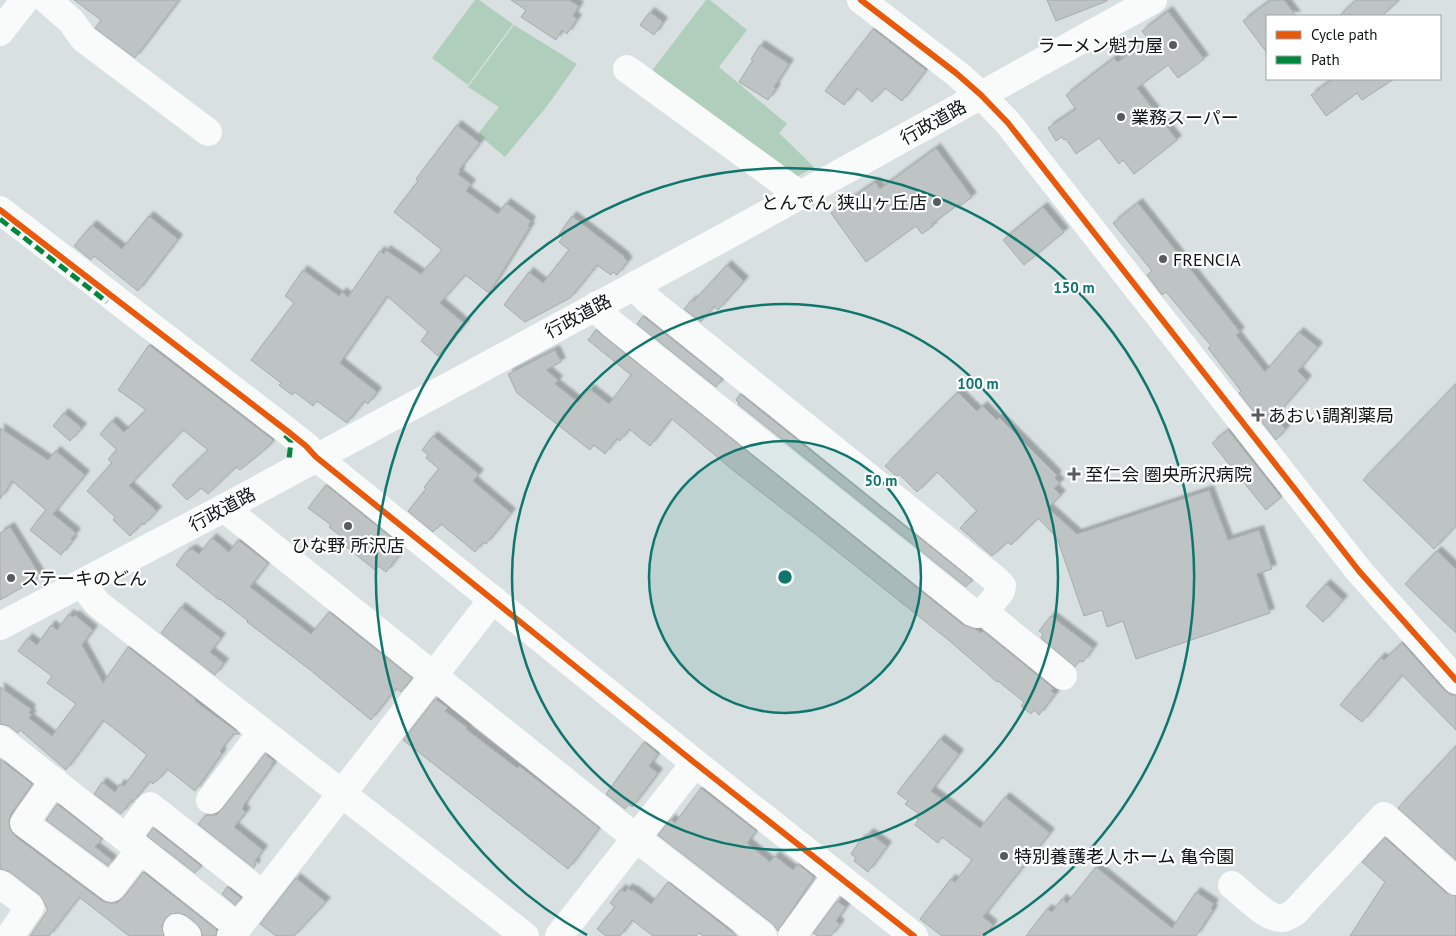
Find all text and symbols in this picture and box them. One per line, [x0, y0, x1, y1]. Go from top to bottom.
legend [1266, 15, 1441, 80]
text: Cycle path [1311, 25, 1377, 44]
place label: ラーメン魁力屋 [1038, 34, 1163, 57]
marker: ラーメン魁力屋 [1167, 39, 1179, 51]
text: Path [1311, 50, 1340, 69]
street label: 行政道路 [896, 94, 970, 150]
place label: 業務スーパー [1131, 106, 1239, 129]
marker: 業務スーパー [1115, 111, 1127, 123]
place label: とんでん 狭山ヶ丘店 [761, 191, 927, 214]
marker: とんでん 狭山ヶ丘店 [931, 196, 943, 208]
place label: FRENCIA [1173, 248, 1241, 271]
marker: FRENCIA [1157, 253, 1169, 265]
text: 150 m [1053, 278, 1095, 297]
street label: 行政道路 [541, 289, 615, 343]
text: 100 m [957, 374, 999, 393]
place label: あおい調剤薬局 [1268, 404, 1394, 427]
marker: あおい調剤薬局 [1252, 409, 1264, 421]
place label: 至仁会 圏央所沢病院 [1085, 463, 1252, 486]
marker: 至仁会 圏央所沢病院 [1067, 467, 1081, 481]
text: 50 m [865, 471, 897, 490]
street label: 行政道路 [185, 482, 259, 536]
marker: ひな野 所沢店 [342, 520, 354, 532]
place label: ひな野 所沢店 [292, 534, 404, 557]
place label: ステーキのどん [21, 567, 147, 590]
centre of rings [776, 568, 794, 586]
marker: ステーキのどん [5, 572, 17, 584]
place label: 特別養護老人ホーム 亀令園 [1014, 845, 1234, 868]
marker: 特別養護老人ホーム 亀令園 [998, 850, 1010, 862]

